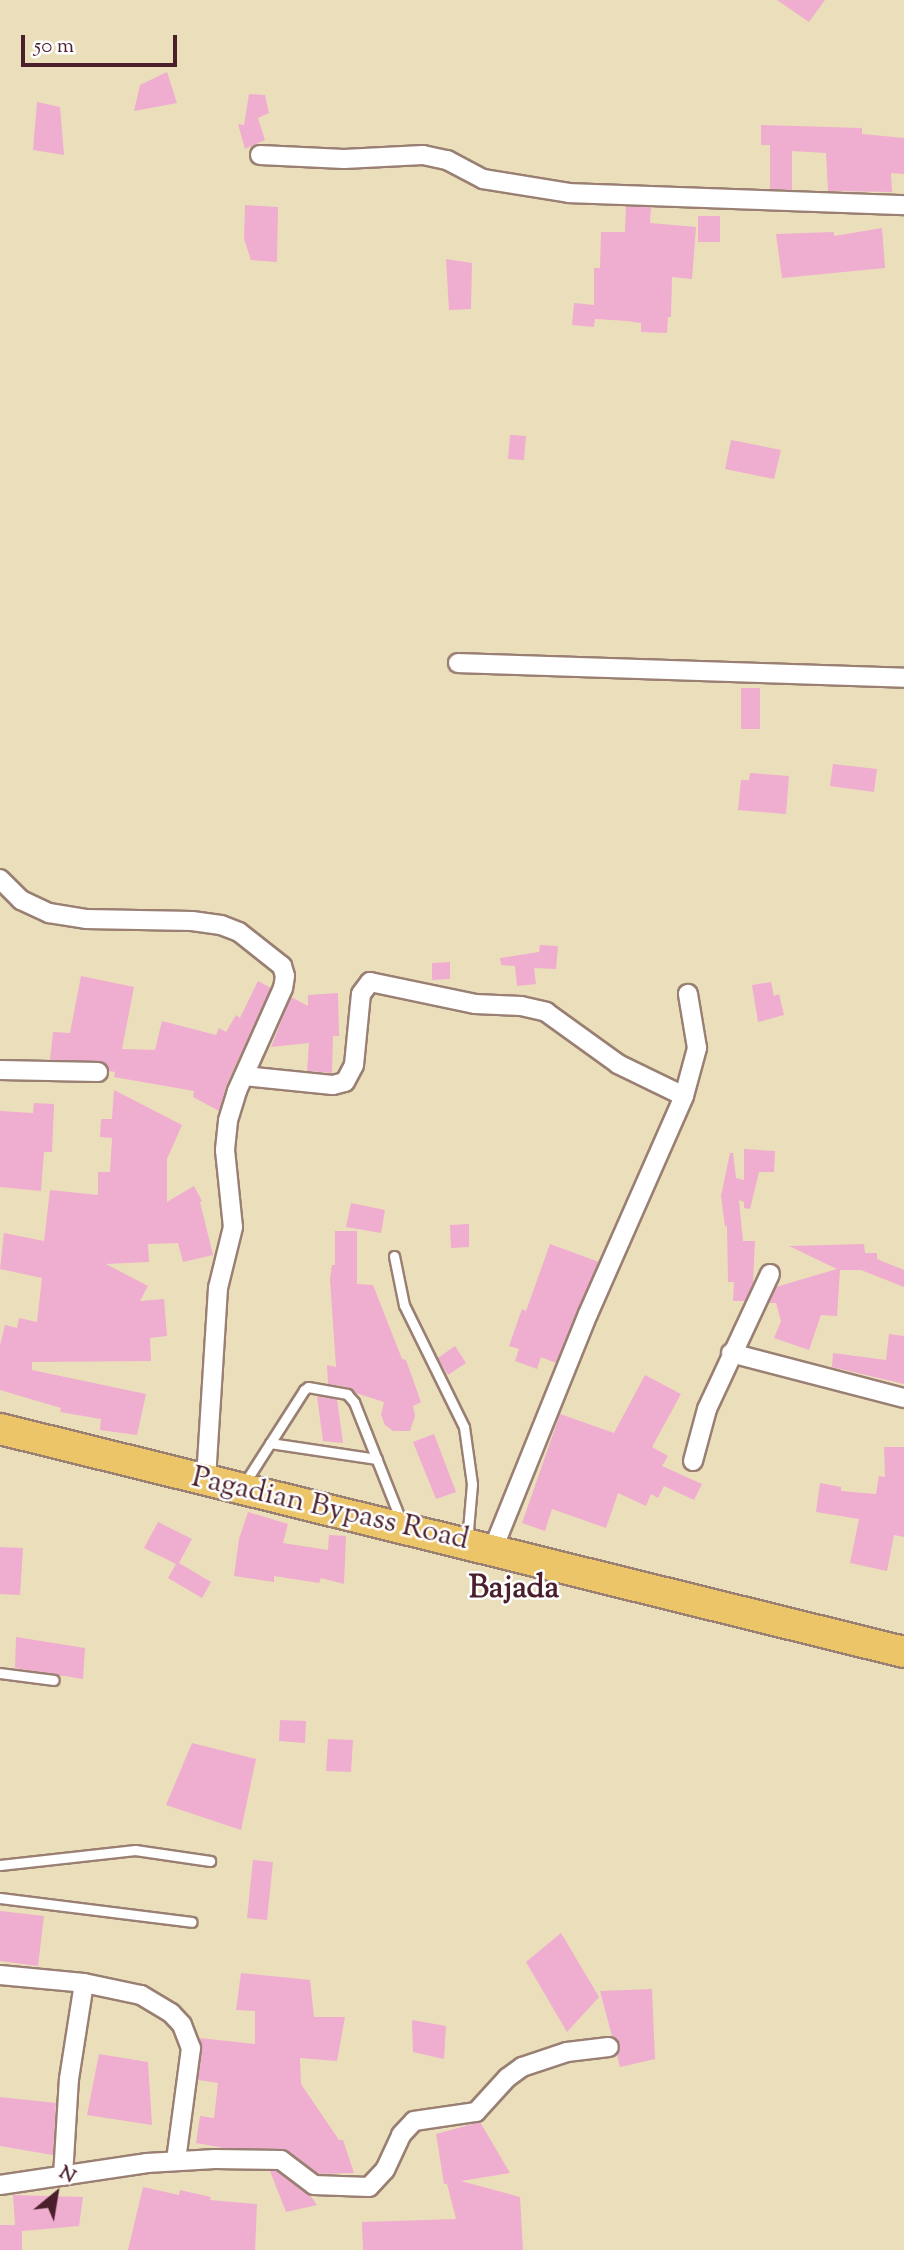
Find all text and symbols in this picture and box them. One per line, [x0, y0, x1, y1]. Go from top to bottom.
scale bar [24, 21, 180, 65]
text: 50 m [34, 32, 74, 62]
street label: Pagadian Bypass Road [188, 1461, 472, 1559]
district label: Bajada [469, 1570, 559, 1608]
north arrow [21, 2159, 91, 2229]
text: N [53, 2160, 80, 2191]

